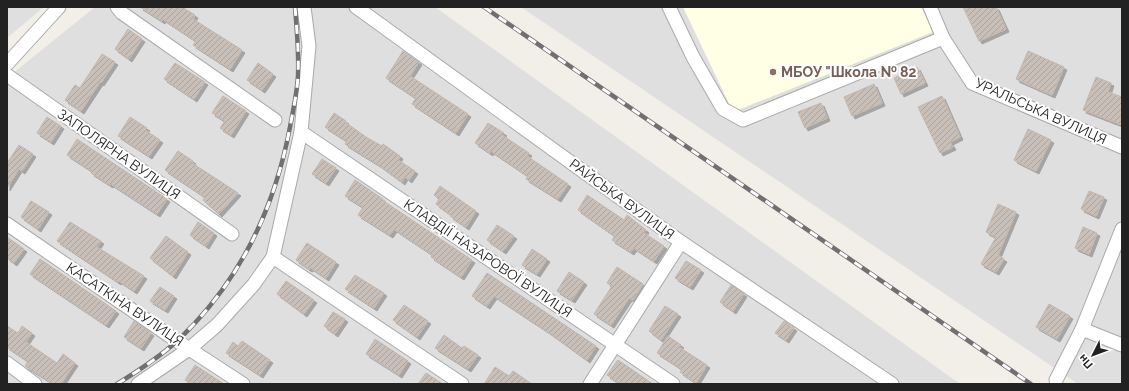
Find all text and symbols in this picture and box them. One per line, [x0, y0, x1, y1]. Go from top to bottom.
place label: МБОУ "Школа № 82 [781, 64, 916, 80]
marker: МБОУ "Школа № 82 [768, 67, 778, 77]
street label: УРАЛЬСЬКА ВУЛИЦЯ [973, 75, 1109, 147]
street label: ЗАПОЛЯРНА ВУЛИЦЯ [55, 106, 183, 202]
street label: РАЙСЬКА ВУЛИЦЯ [566, 155, 678, 242]
street label: КЛАВДІЇ НАЗАРОВОЇ ВУЛИЦЯ [401, 194, 576, 320]
street label: КАСАТКІНА ВУЛИЦЯ [63, 259, 187, 349]
north arrow [1073, 335, 1113, 375]
text: Пн [1076, 352, 1096, 371]

